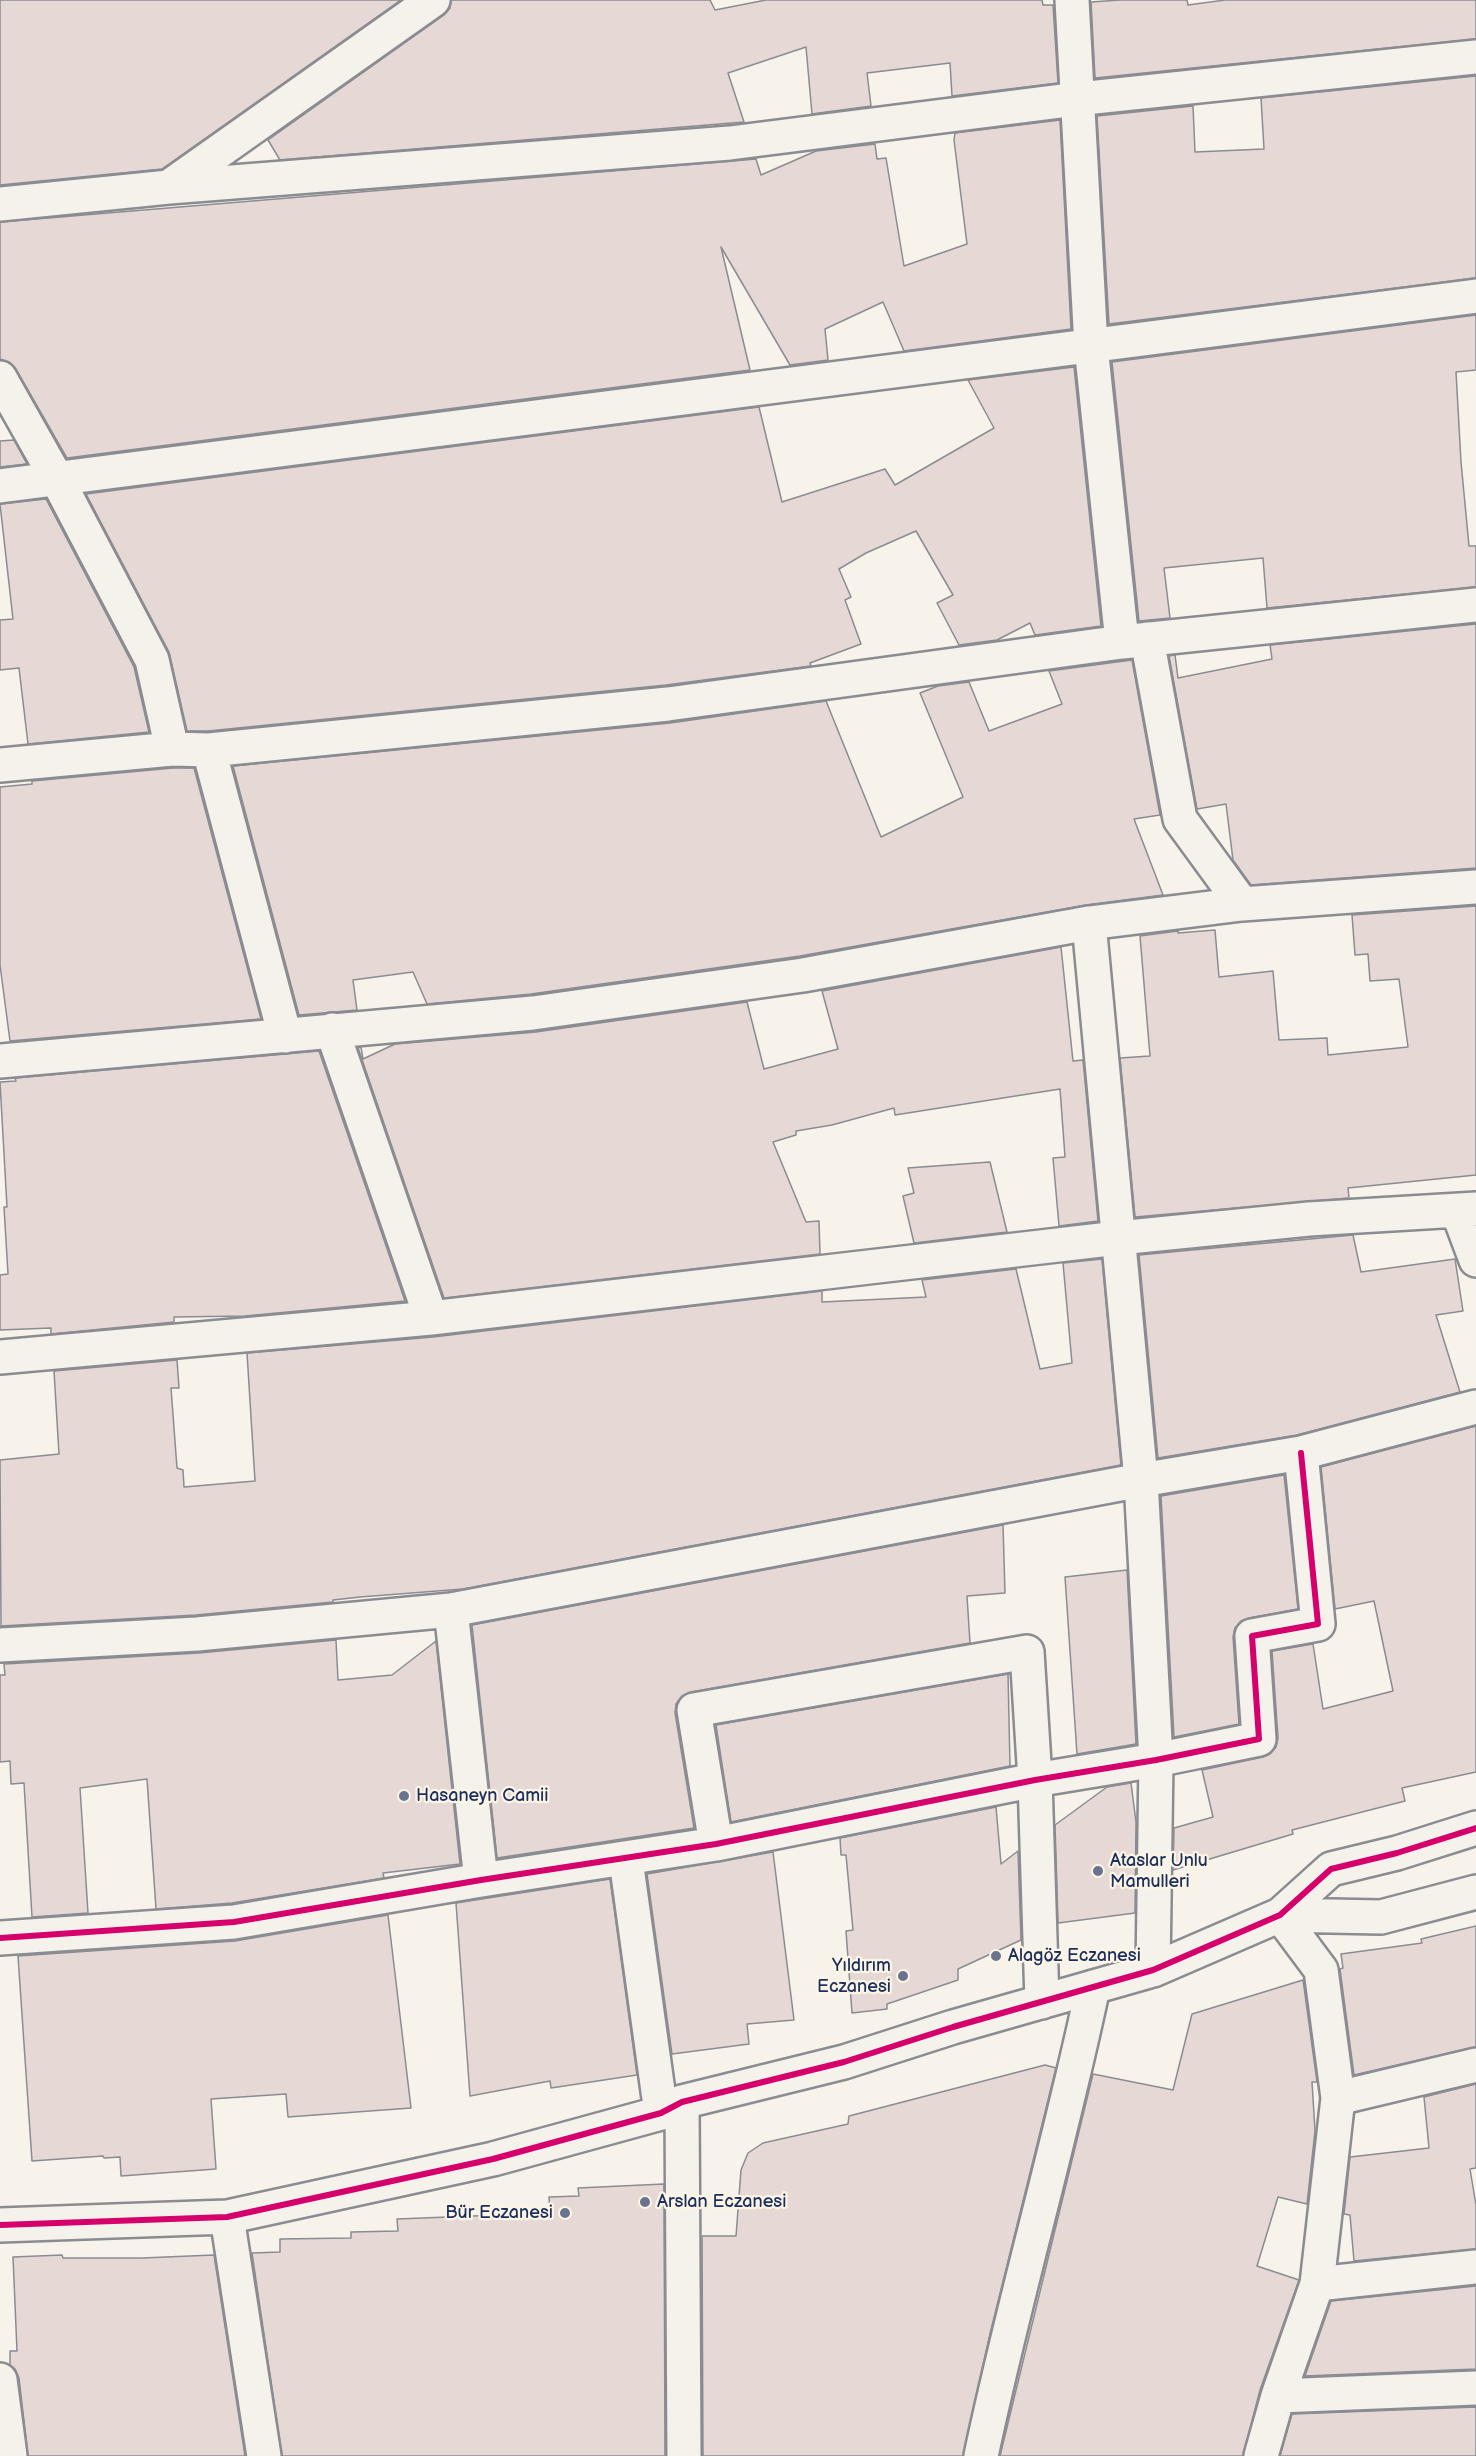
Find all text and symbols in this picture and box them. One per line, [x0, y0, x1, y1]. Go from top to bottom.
place label: Hasaneyn Camii [416, 1785, 549, 1807]
marker: Hasaneyn Camii [397, 1789, 411, 1803]
place label: Ataslar Unlu Mamulleri [1110, 1850, 1208, 1892]
marker: Ataslar Unlu Mamulleri [1091, 1864, 1105, 1878]
place label: Alagöz Eczanesi [1008, 1945, 1141, 1967]
marker: Alagöz Eczanesi [989, 1949, 1003, 1963]
place label: Yıldırım Eczanesi [817, 1955, 891, 1998]
marker: Yıldırım Eczanesi [896, 1969, 910, 1983]
place label: Arslan Eczanesi [657, 2191, 786, 2213]
marker: Arslan Eczanesi [638, 2195, 652, 2209]
place label: Bür Eczanesi [445, 2202, 553, 2224]
marker: Bür Eczanesi [558, 2206, 572, 2220]

